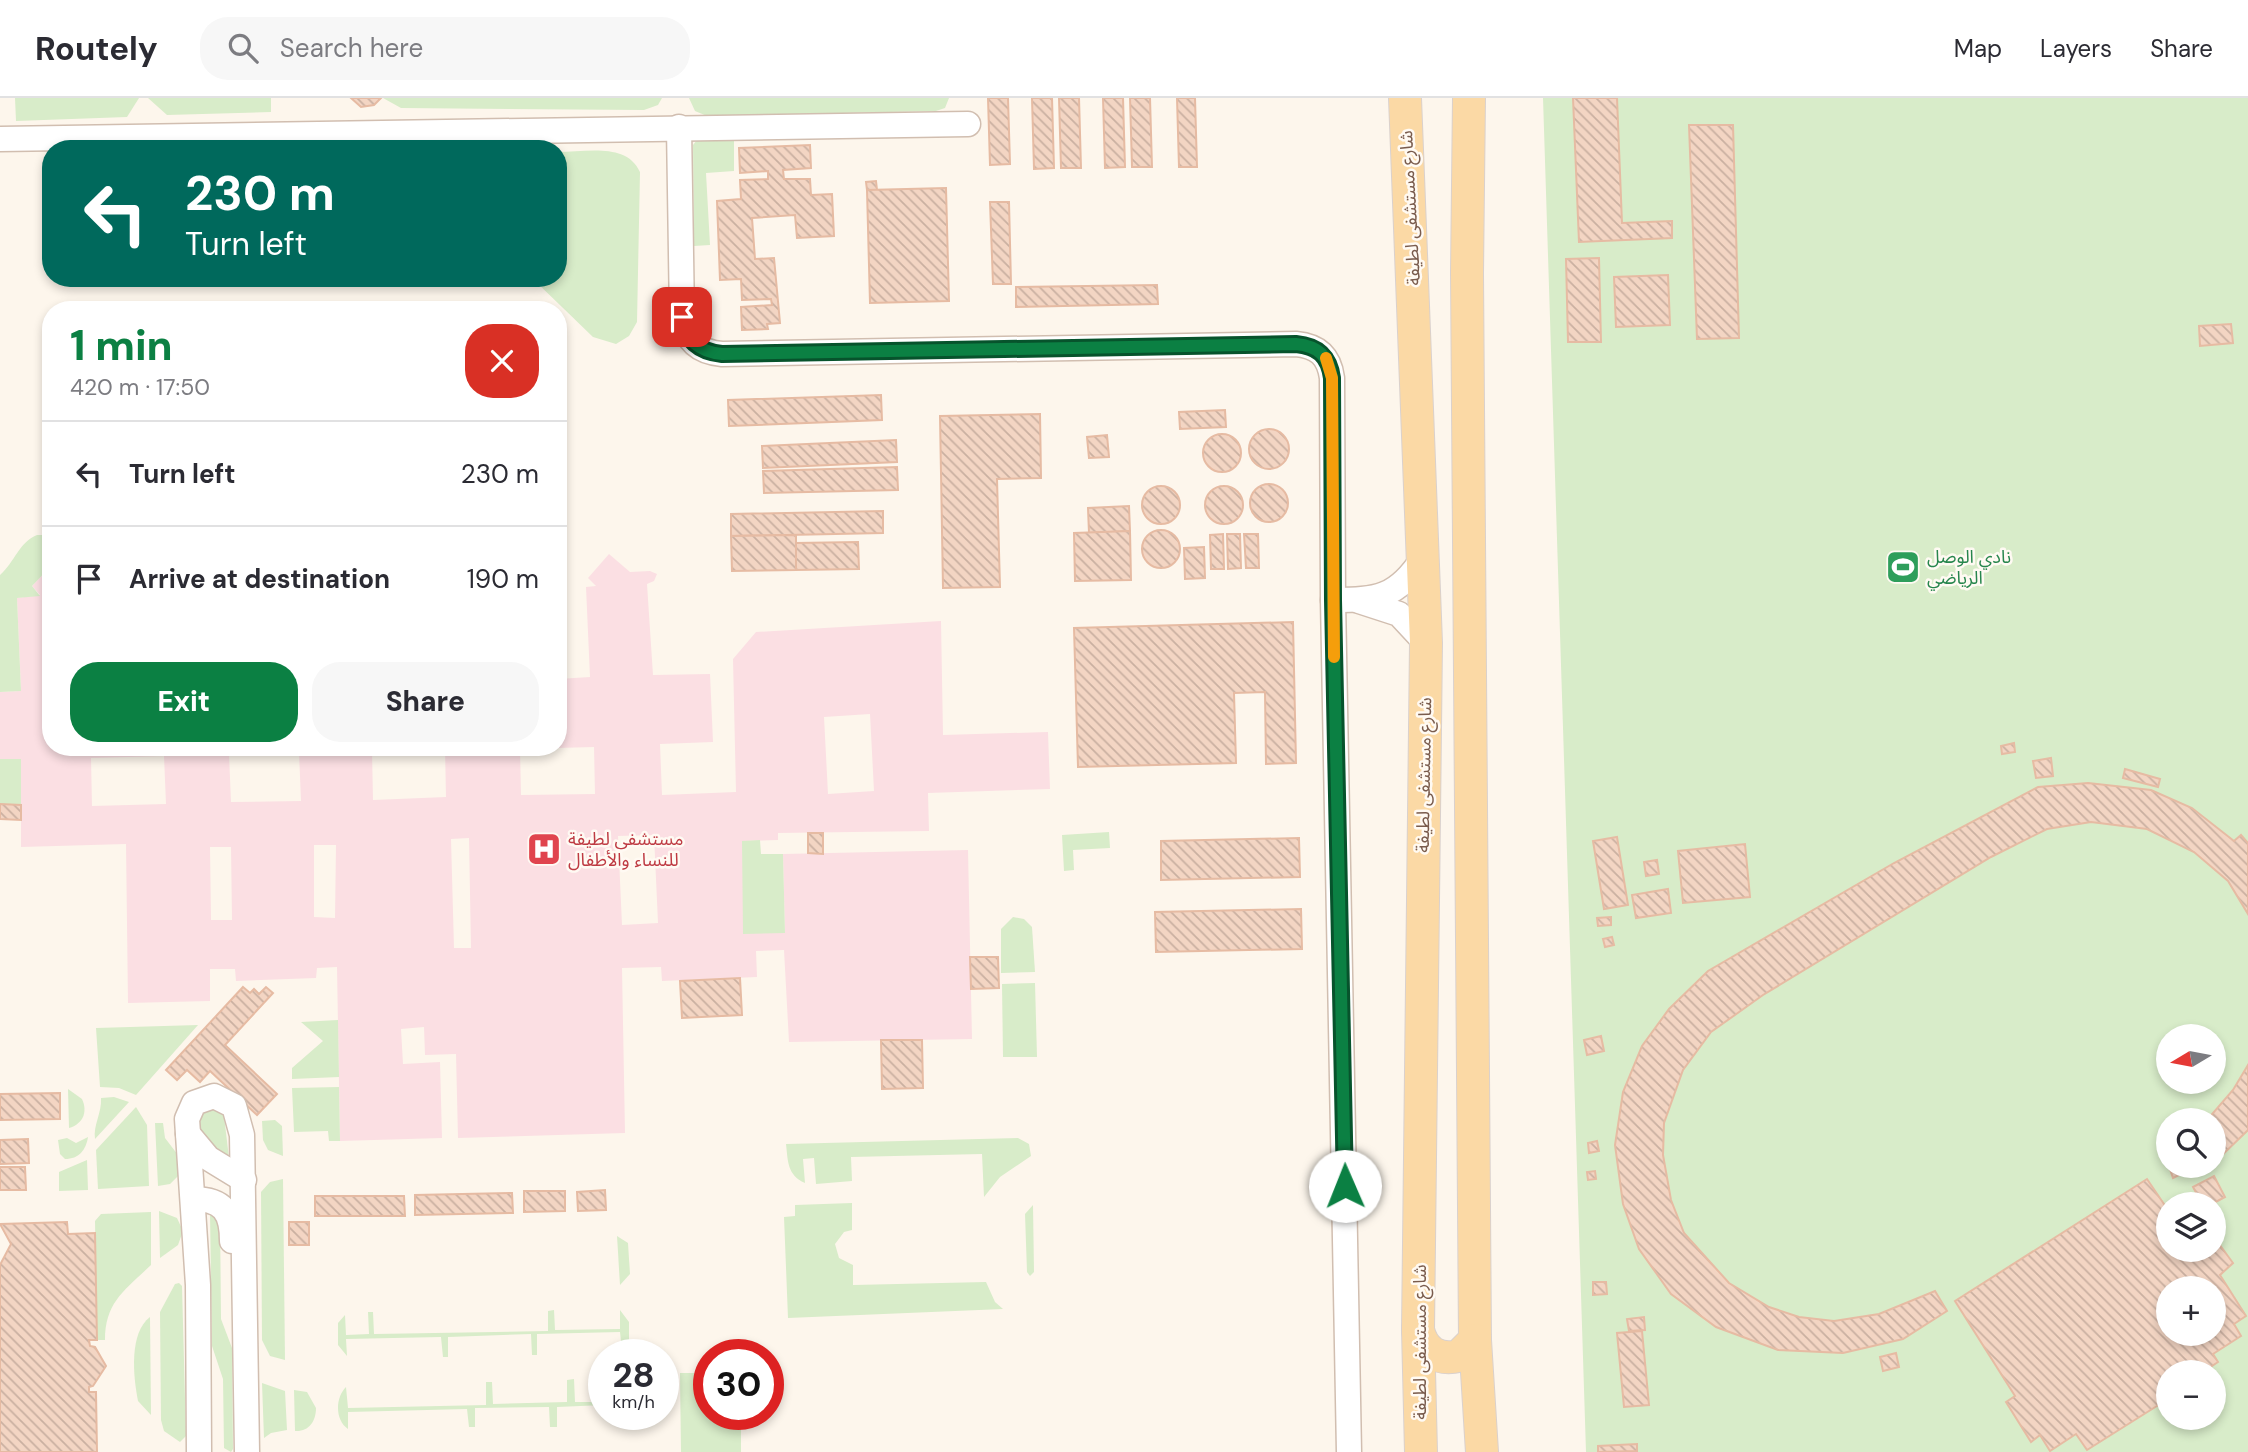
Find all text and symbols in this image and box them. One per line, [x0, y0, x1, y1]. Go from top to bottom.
search box [200, 17, 690, 80]
text: Routely [35, 27, 158, 70]
icon: search [224, 29, 262, 67]
text: Search here [280, 31, 423, 65]
text: Map [1954, 33, 2002, 64]
text: Layers [2040, 33, 2112, 64]
text: Share [2150, 33, 2213, 64]
street label: شارع مستشفى لطيفة [1394, 130, 1428, 286]
text: 230 m [185, 161, 335, 225]
icon: left [70, 168, 161, 259]
text: Turn left [185, 223, 307, 265]
pin [652, 287, 712, 347]
icon: arrive [663, 298, 701, 336]
text: 1 min [70, 318, 173, 373]
button: close [465, 324, 539, 398]
text: 420 m · 17:50 [70, 372, 210, 402]
icon: left [70, 455, 108, 493]
text: Turn left [129, 457, 236, 491]
text: 230 m [461, 457, 539, 491]
place label: نادي الوصل الرياضي [1927, 545, 2011, 591]
sports icon: نادي الوصل الرياضي [1884, 548, 1922, 586]
icon: arrive [70, 560, 108, 598]
text: Arrive at destination [129, 562, 390, 596]
text: 190 m [467, 562, 539, 596]
button: Exit [70, 662, 298, 742]
button: Share [312, 662, 539, 742]
street label: شارع مستشفى لطيفة [1411, 697, 1439, 853]
place label: مستشفى لطيفة للنساء والأطفال [568, 827, 684, 872]
hospital icon: مستشفى لطيفة للنساء والأطفال [525, 830, 563, 868]
north arrow [2156, 1024, 2226, 1094]
map controls [2156, 1024, 2226, 1430]
button: search [2156, 1108, 2226, 1178]
position arrow [1308, 1149, 1382, 1223]
button: layers [2156, 1192, 2226, 1262]
street label: شارع مستشفى لطيفة [1408, 1264, 1434, 1420]
button: + [2156, 1276, 2226, 1346]
speed limit sign: 30 [693, 1339, 784, 1430]
text: 28 [612, 1352, 655, 1398]
button: − [2156, 1360, 2226, 1430]
text: km/h [612, 1390, 655, 1414]

